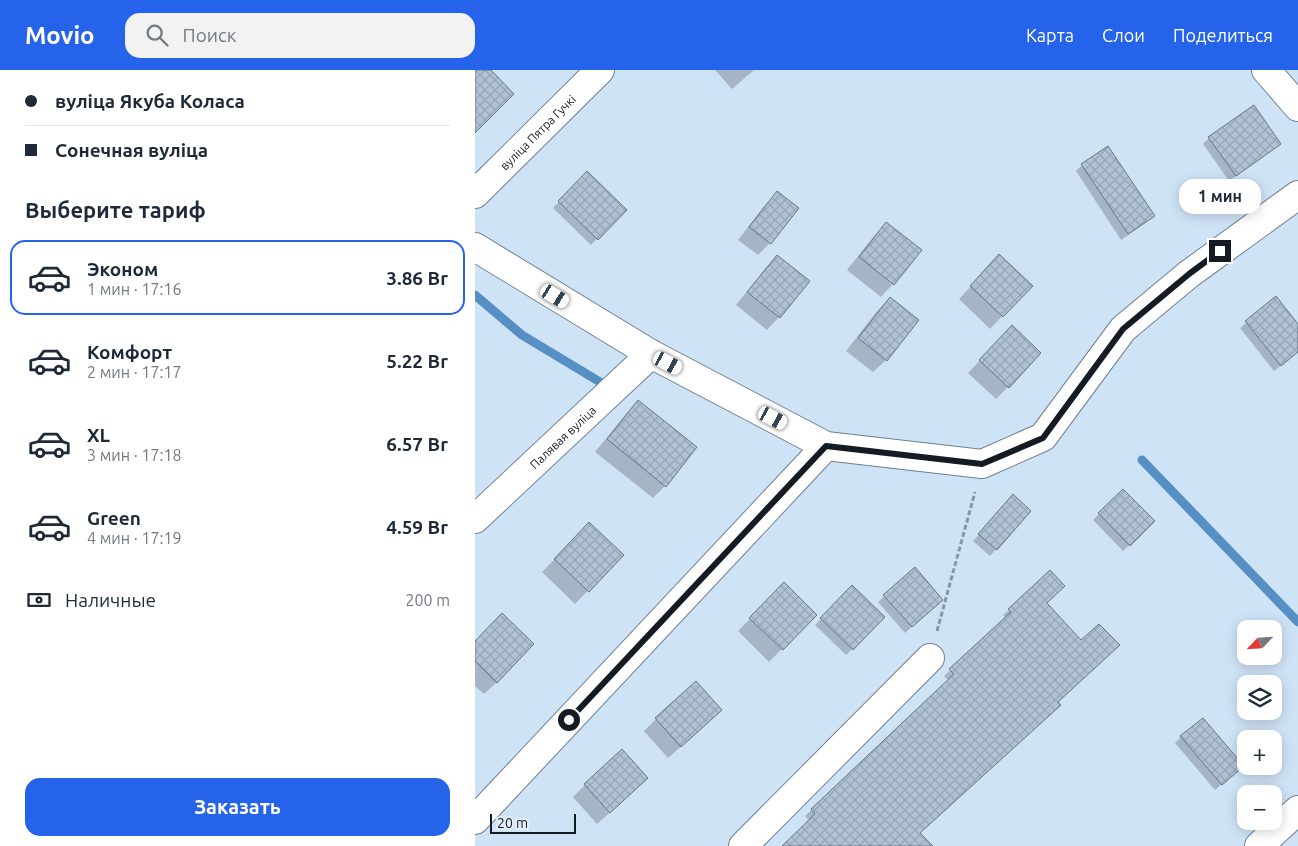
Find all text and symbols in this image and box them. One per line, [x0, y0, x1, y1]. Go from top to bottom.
search box [125, 13, 475, 58]
icon: search [143, 21, 171, 49]
text: Movio [25, 22, 95, 49]
text: Поиск [183, 24, 237, 46]
text: Карта [1026, 25, 1074, 45]
text: Слои [1102, 25, 1145, 45]
text: Поделиться [1173, 25, 1273, 45]
text: вуліца Якуба Коласа [55, 90, 245, 112]
street label: вуліца Пятра Гучкі [497, 92, 578, 172]
text: Сонечная вуліца [55, 139, 208, 161]
callout: 1 мин [1179, 179, 1261, 214]
text: 1 мин [1198, 187, 1242, 205]
text: Выберите тариф [25, 197, 206, 222]
route end [1209, 240, 1231, 262]
icon: car [27, 255, 72, 300]
text: Эконом [87, 258, 158, 280]
text: 3.86 Br [386, 267, 448, 289]
text: 1 мин · 17:16 [87, 280, 181, 298]
car [538, 282, 571, 310]
icon: car [27, 338, 72, 383]
text: Комфорт [87, 341, 172, 363]
car [651, 349, 684, 377]
text: 5.22 Br [386, 350, 448, 372]
text: 2 мин · 17:17 [87, 363, 181, 381]
street label: Палявая вуліца [527, 403, 598, 471]
car [756, 404, 789, 432]
icon: car [27, 421, 72, 466]
text: XL [87, 424, 110, 446]
text: 6.57 Br [386, 433, 448, 455]
text: 3 мин · 17:18 [87, 446, 181, 464]
icon: car [27, 504, 72, 549]
text: Green [87, 507, 141, 529]
text: 4.59 Br [386, 516, 448, 538]
text: 4 мин · 17:19 [87, 529, 181, 547]
icon: cash [25, 586, 53, 614]
text: Наличные [65, 589, 156, 611]
text: 200 m [405, 591, 450, 609]
north arrow [1237, 620, 1283, 665]
map controls [1237, 620, 1282, 830]
button: layers [1237, 675, 1282, 720]
route start [558, 709, 580, 731]
button: + [1237, 730, 1282, 775]
button: Заказать [25, 778, 450, 836]
button: − [1237, 785, 1282, 830]
scale bar [490, 811, 576, 834]
text: 20 m [497, 815, 528, 831]

